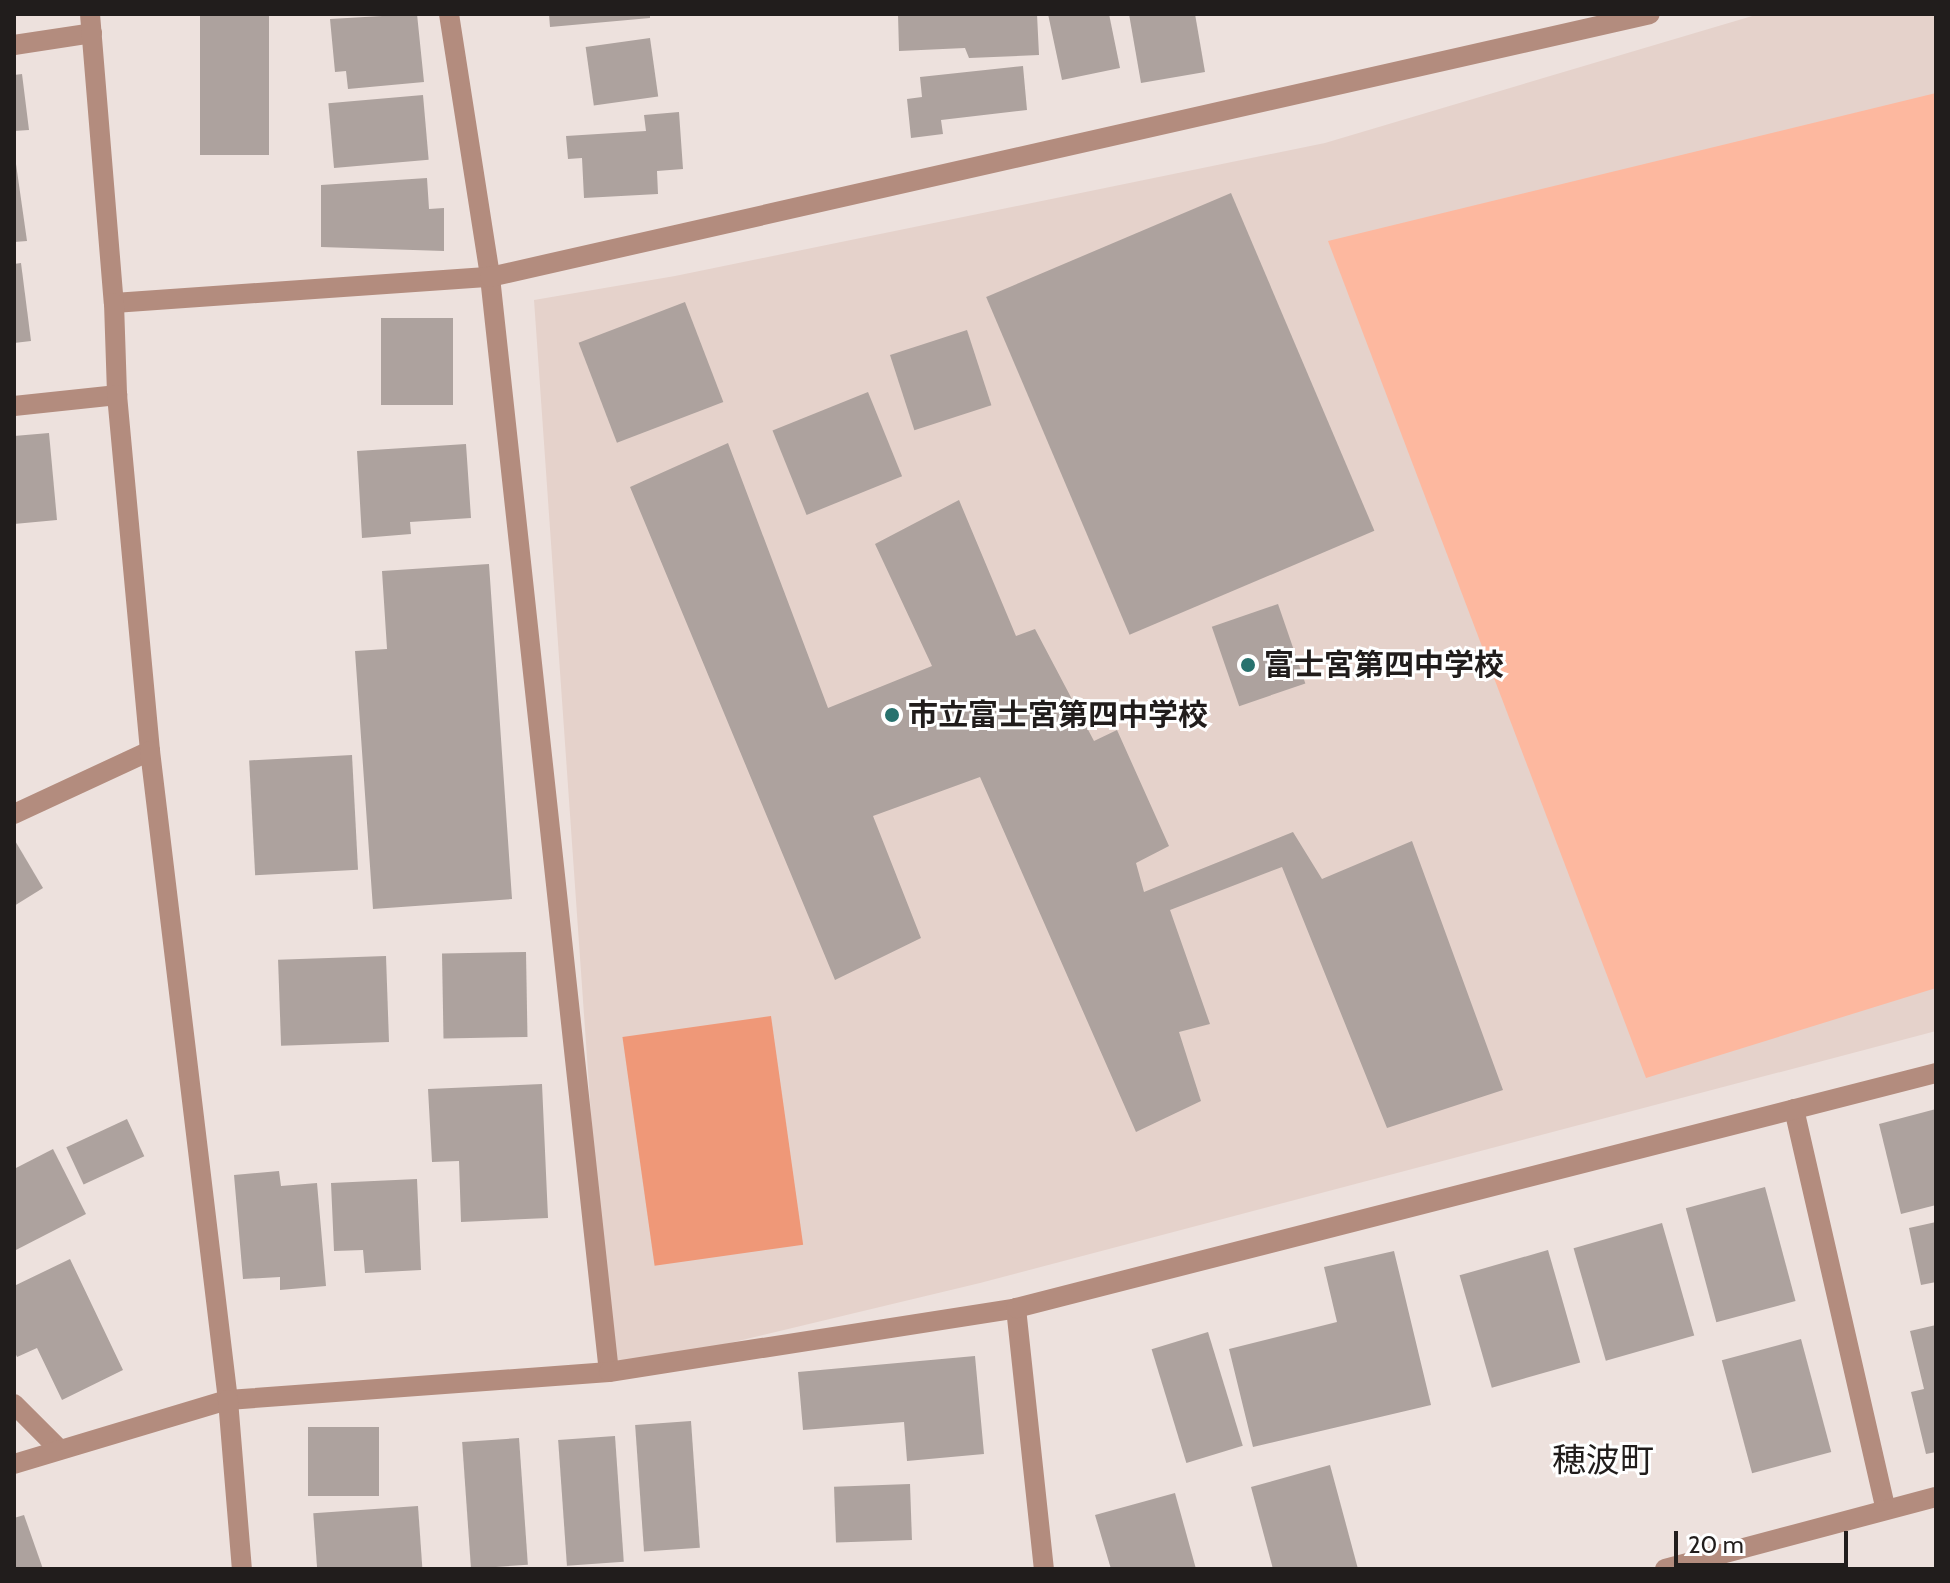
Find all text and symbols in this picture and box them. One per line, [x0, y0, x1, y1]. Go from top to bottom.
place label: 富士宮第四中学校 [1264, 647, 1504, 683]
marker: 富士宮第四中学校 [1239, 656, 1257, 674]
place label: 市立富士宮第四中学校 [908, 697, 1208, 733]
marker: 市立富士宮第四中学校 [883, 706, 901, 724]
district label: 穂波町 [1552, 1441, 1654, 1481]
scale bar [1678, 1515, 1852, 1565]
text: 20 m [1688, 1530, 1744, 1559]

